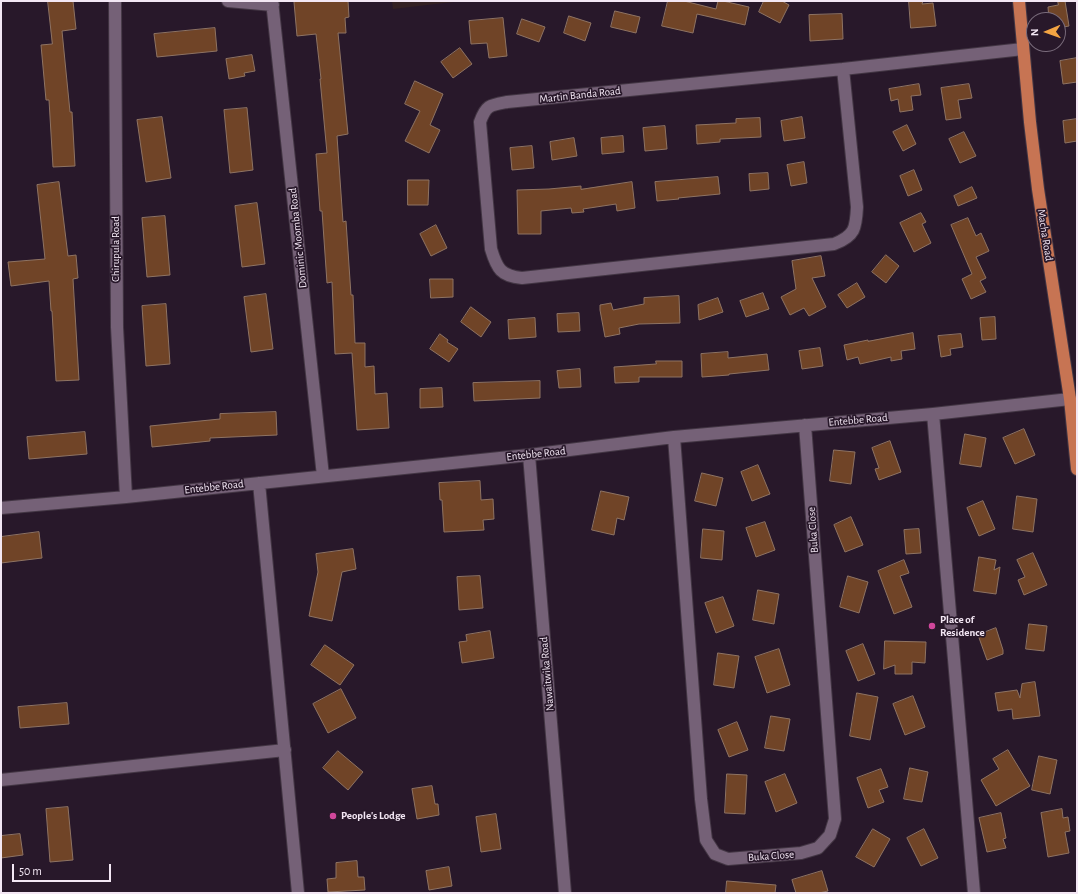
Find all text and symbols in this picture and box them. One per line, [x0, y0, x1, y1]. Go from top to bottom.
north arrow [1026, 12, 1066, 52]
text: N [1029, 28, 1040, 36]
street label: Martin Banda Road [539, 84, 621, 106]
street label: Dominic Moomba Road [286, 187, 310, 289]
street label: Macha Road [1034, 208, 1056, 262]
street label: Chirupula Road [109, 216, 123, 282]
street label: Entebbe Road [828, 411, 888, 429]
street label: Entebbe Road [506, 444, 566, 464]
street label: Entebbe Road [184, 477, 244, 497]
street label: Buka Close [805, 507, 821, 553]
place label: Place of Residence [940, 613, 985, 639]
marker: Place of Residence [927, 621, 937, 631]
street label: Nawaitwika Road [537, 636, 557, 712]
place label: People's Lodge [341, 809, 406, 823]
marker: People's Lodge [328, 811, 338, 821]
street label: Buka Close [748, 848, 794, 864]
scale bar [14, 856, 113, 882]
text: 50 m [19, 865, 42, 877]

